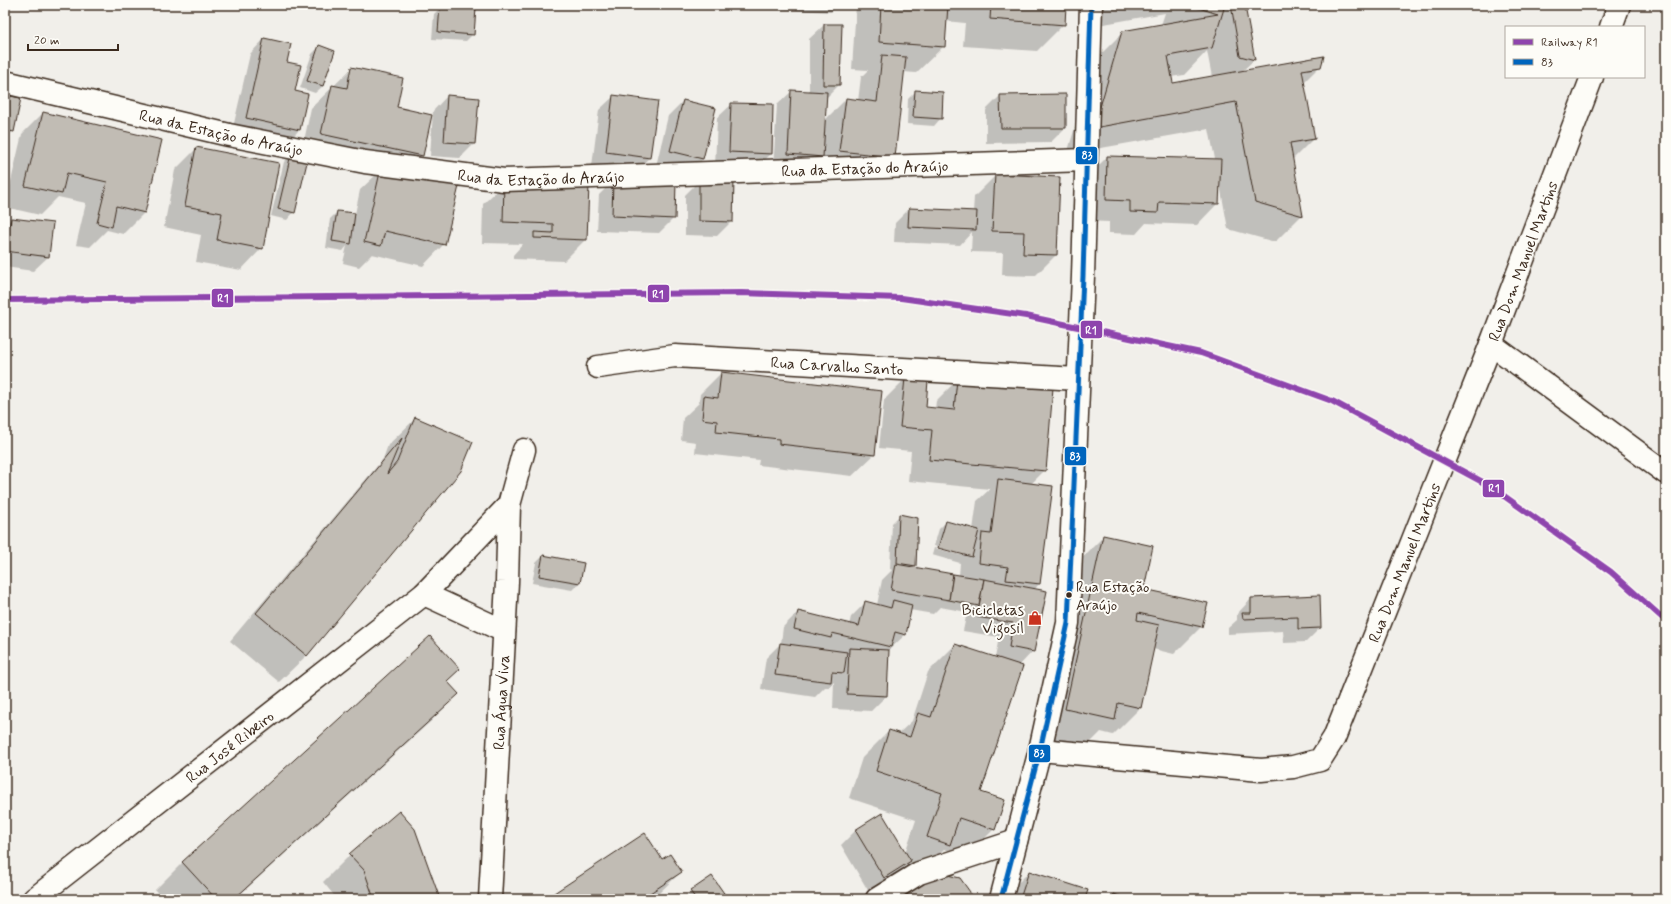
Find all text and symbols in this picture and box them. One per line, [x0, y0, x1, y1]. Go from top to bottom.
scale bar [28, 26, 118, 52]
legend [1505, 26, 1645, 78]
text: 20 m [34, 33, 60, 49]
text: Railway R1 [1541, 35, 1598, 51]
text: 83 [1541, 55, 1553, 71]
street label: Rua da Estação do Araújo [137, 105, 305, 161]
line badge: 83 [1075, 146, 1098, 165]
text: 83 [1082, 149, 1093, 163]
street label: Rua da Estação do Araújo [781, 156, 949, 182]
street label: Rua da Estação do Araújo [456, 165, 625, 192]
street label: Rua Dom Manuel Martins [1484, 178, 1564, 345]
line badge: R1 [647, 284, 670, 303]
line badge: R1 [211, 288, 234, 308]
text: R1 [652, 288, 664, 302]
text: R1 [217, 292, 229, 306]
line badge: R1 [1080, 320, 1103, 339]
text: R1 [1085, 324, 1097, 338]
street label: Rua Carvalho Santo [770, 352, 904, 381]
line badge: 83 [1064, 446, 1087, 466]
text: 83 [1070, 450, 1081, 464]
line badge: R1 [1482, 479, 1505, 498]
street label: Rua Dom Manuel Martins [1364, 480, 1447, 646]
text: R1 [1488, 482, 1500, 496]
place label: Rua Estação Araújo [1076, 578, 1150, 616]
marker: Rua Estação Araújo [1064, 590, 1074, 600]
place label: Bicicletas Vigosil [961, 600, 1024, 640]
shop icon: Bicicletas Vigosil [1027, 610, 1043, 626]
street label: Rua Água Viva [489, 654, 515, 751]
street label: Rua José Ribeiro [182, 706, 279, 789]
line badge: 83 [1028, 744, 1051, 763]
text: 83 [1034, 747, 1045, 761]

